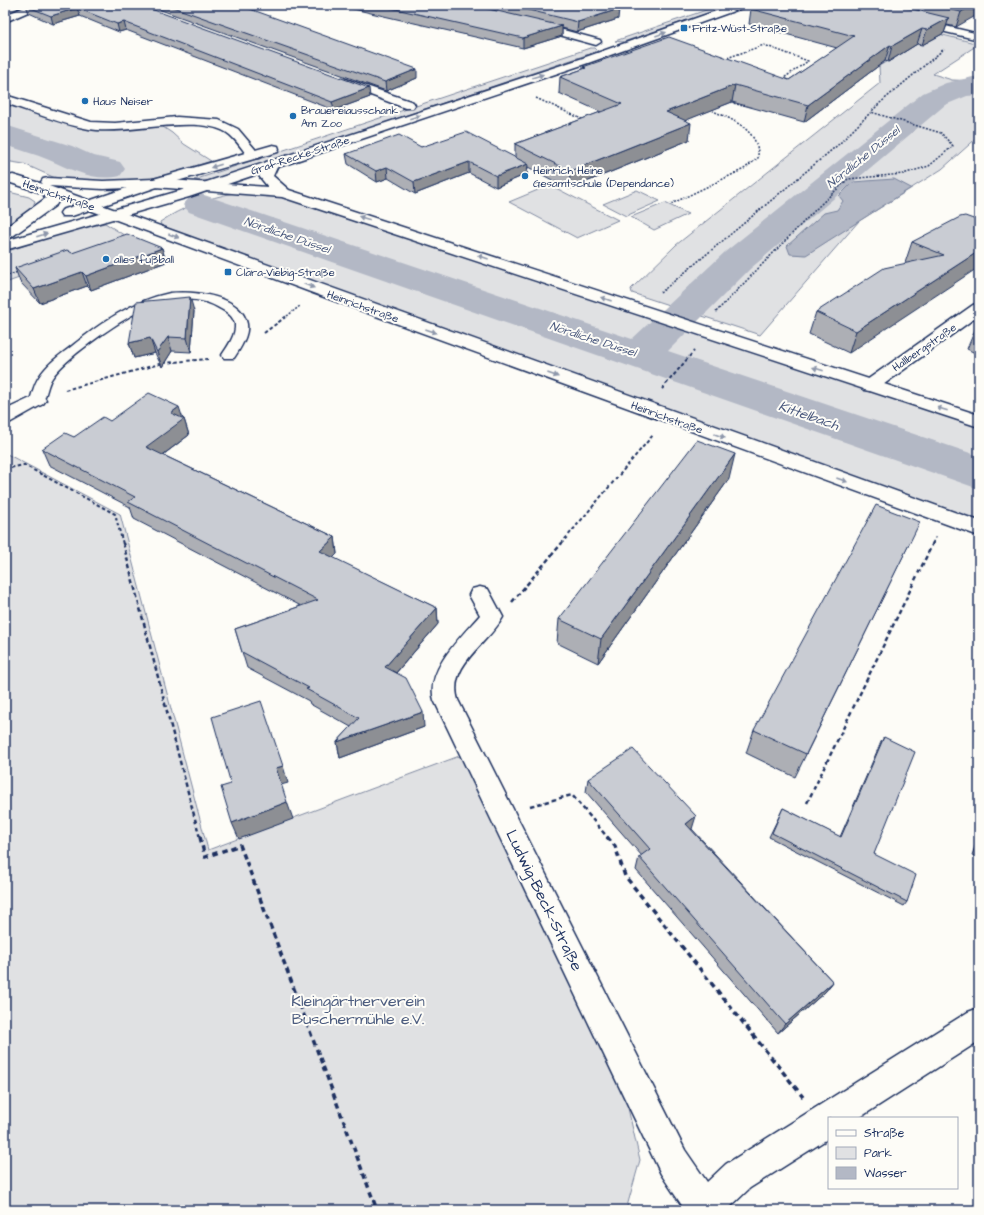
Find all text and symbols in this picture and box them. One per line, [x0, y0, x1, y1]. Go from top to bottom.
place label: Fritz-Wüst-Straße [692, 21, 787, 36]
marker: Fritz-Wüst-Straße [679, 23, 689, 33]
one-way arrow [655, 31, 667, 37]
one-way arrow [532, 73, 544, 79]
place label: Haus Neiser [93, 94, 153, 109]
marker: Haus Neiser [80, 96, 90, 106]
place label: Brauereiausschank Am Zoo [301, 103, 398, 131]
marker: Brauereiausschank Am Zoo [288, 111, 298, 121]
one-way arrow [409, 114, 421, 120]
water label: Nördliche Düssel [823, 121, 905, 192]
street label: Graf-Recke-Straße [249, 132, 352, 179]
one-way arrow [210, 163, 222, 169]
place label: Heinrich Heine Gesamtschule (Dependance) [533, 163, 674, 191]
marker: Heinrich Heine Gesamtschule (Dependance) [520, 171, 530, 181]
street label: Heinrichstraße [21, 176, 97, 215]
water label: Nördliche Düssel [242, 213, 334, 259]
one-way arrow [358, 215, 370, 221]
one-way arrow [37, 232, 49, 238]
one-way arrow [168, 233, 180, 239]
place label: alles fußball [114, 252, 174, 267]
marker: alles fußball [101, 254, 111, 264]
one-way arrow [477, 254, 489, 260]
place label: Clara-Viebig-Straße [236, 265, 335, 281]
marker: Clara-Viebig-Straße [223, 267, 233, 277]
one-way arrow [303, 284, 315, 290]
street label: Heinrichstraße [325, 287, 401, 326]
one-way arrow [600, 295, 612, 301]
water label: Nördliche Düssel [547, 318, 640, 362]
street label: Hallbergstraße [889, 320, 960, 376]
one-way arrow [425, 328, 437, 334]
one-way arrow [812, 365, 824, 371]
one-way arrow [547, 373, 559, 379]
water label: Kittelbach [776, 396, 842, 436]
street label: Heinrichstraße [629, 398, 705, 437]
one-way arrow [936, 406, 948, 412]
one-way arrow [714, 433, 726, 439]
one-way arrow [837, 477, 849, 483]
street label: Ludwig-Beck-Straße [499, 826, 588, 976]
park label: Kleingärtnerverein Buschermühle e.V. [291, 990, 425, 1030]
legend [828, 1117, 958, 1189]
text: Straße [864, 1125, 905, 1142]
text: Park [864, 1145, 892, 1162]
text: Wasser [864, 1165, 907, 1182]

